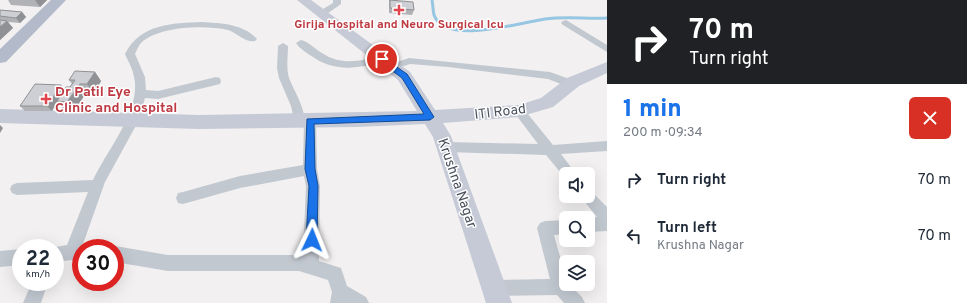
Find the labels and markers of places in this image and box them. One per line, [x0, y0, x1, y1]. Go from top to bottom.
marker: Girija Hospital and Neuro Surgical Icu [393, 4, 405, 16]
place label: Girija Hospital and Neuro Surgical Icu [294, 17, 504, 33]
pin [365, 42, 399, 76]
place label: Dr Patil Eye Clinic and Hospital [55, 84, 177, 117]
marker: Dr Patil Eye Clinic and Hospital [40, 93, 52, 105]

